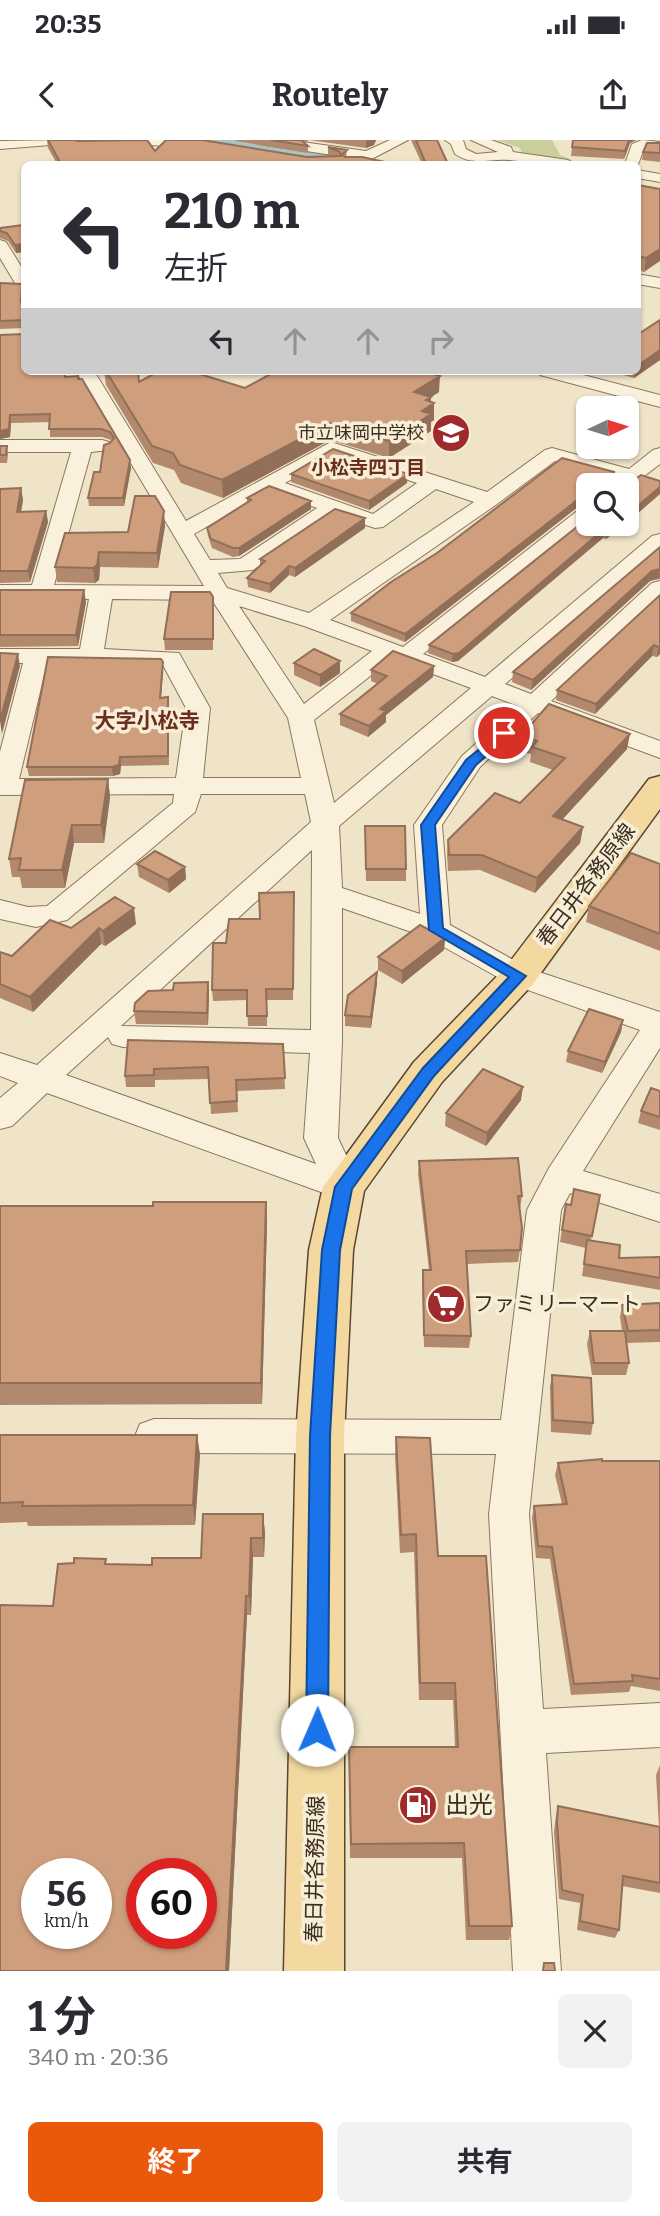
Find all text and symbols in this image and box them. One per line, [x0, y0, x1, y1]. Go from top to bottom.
text: 20:35 [35, 9, 101, 40]
icon: back [28, 76, 66, 114]
text: Routely [272, 76, 388, 114]
icon: share [594, 76, 632, 114]
text: 210 m [164, 182, 299, 241]
icon: left [49, 189, 140, 280]
text: 左折 [164, 249, 228, 287]
icon: left [203, 322, 241, 360]
icon: ahead [276, 322, 314, 360]
icon: ahead [349, 322, 387, 360]
icon: right [422, 322, 460, 360]
north arrow [576, 396, 639, 458]
map controls [576, 396, 639, 536]
school or university icon: 市立味岡中学校 [430, 412, 472, 454]
place label: 市立味岡中学校 [298, 422, 424, 444]
district label: 小松寺四丁目 [311, 456, 425, 479]
button: search [576, 473, 639, 536]
pin [474, 703, 534, 763]
district label: 大字小松寺 [95, 708, 200, 734]
icon: arrive [485, 714, 523, 752]
street label: 春日井各務原線 [531, 818, 641, 952]
supermarket icon: ファミリーマート [425, 1283, 467, 1325]
place label: ファミリーマート [473, 1291, 641, 1317]
position arrow [280, 1693, 354, 1767]
fuel station icon: 出光 [397, 1784, 439, 1826]
place label: 出光 [445, 1791, 493, 1819]
street label: 春日井各務原線 [301, 1795, 329, 1943]
speed limit sign: 60 [126, 1858, 217, 1949]
text: 56 [47, 1873, 86, 1915]
text: km/h [44, 1910, 89, 1932]
text: 1 分 [28, 1992, 96, 2042]
button: close [558, 1994, 632, 2068]
text: 340 m · 20:36 [28, 2043, 169, 2071]
button: 終了 [28, 2122, 323, 2202]
button: 共有 [337, 2122, 632, 2202]

